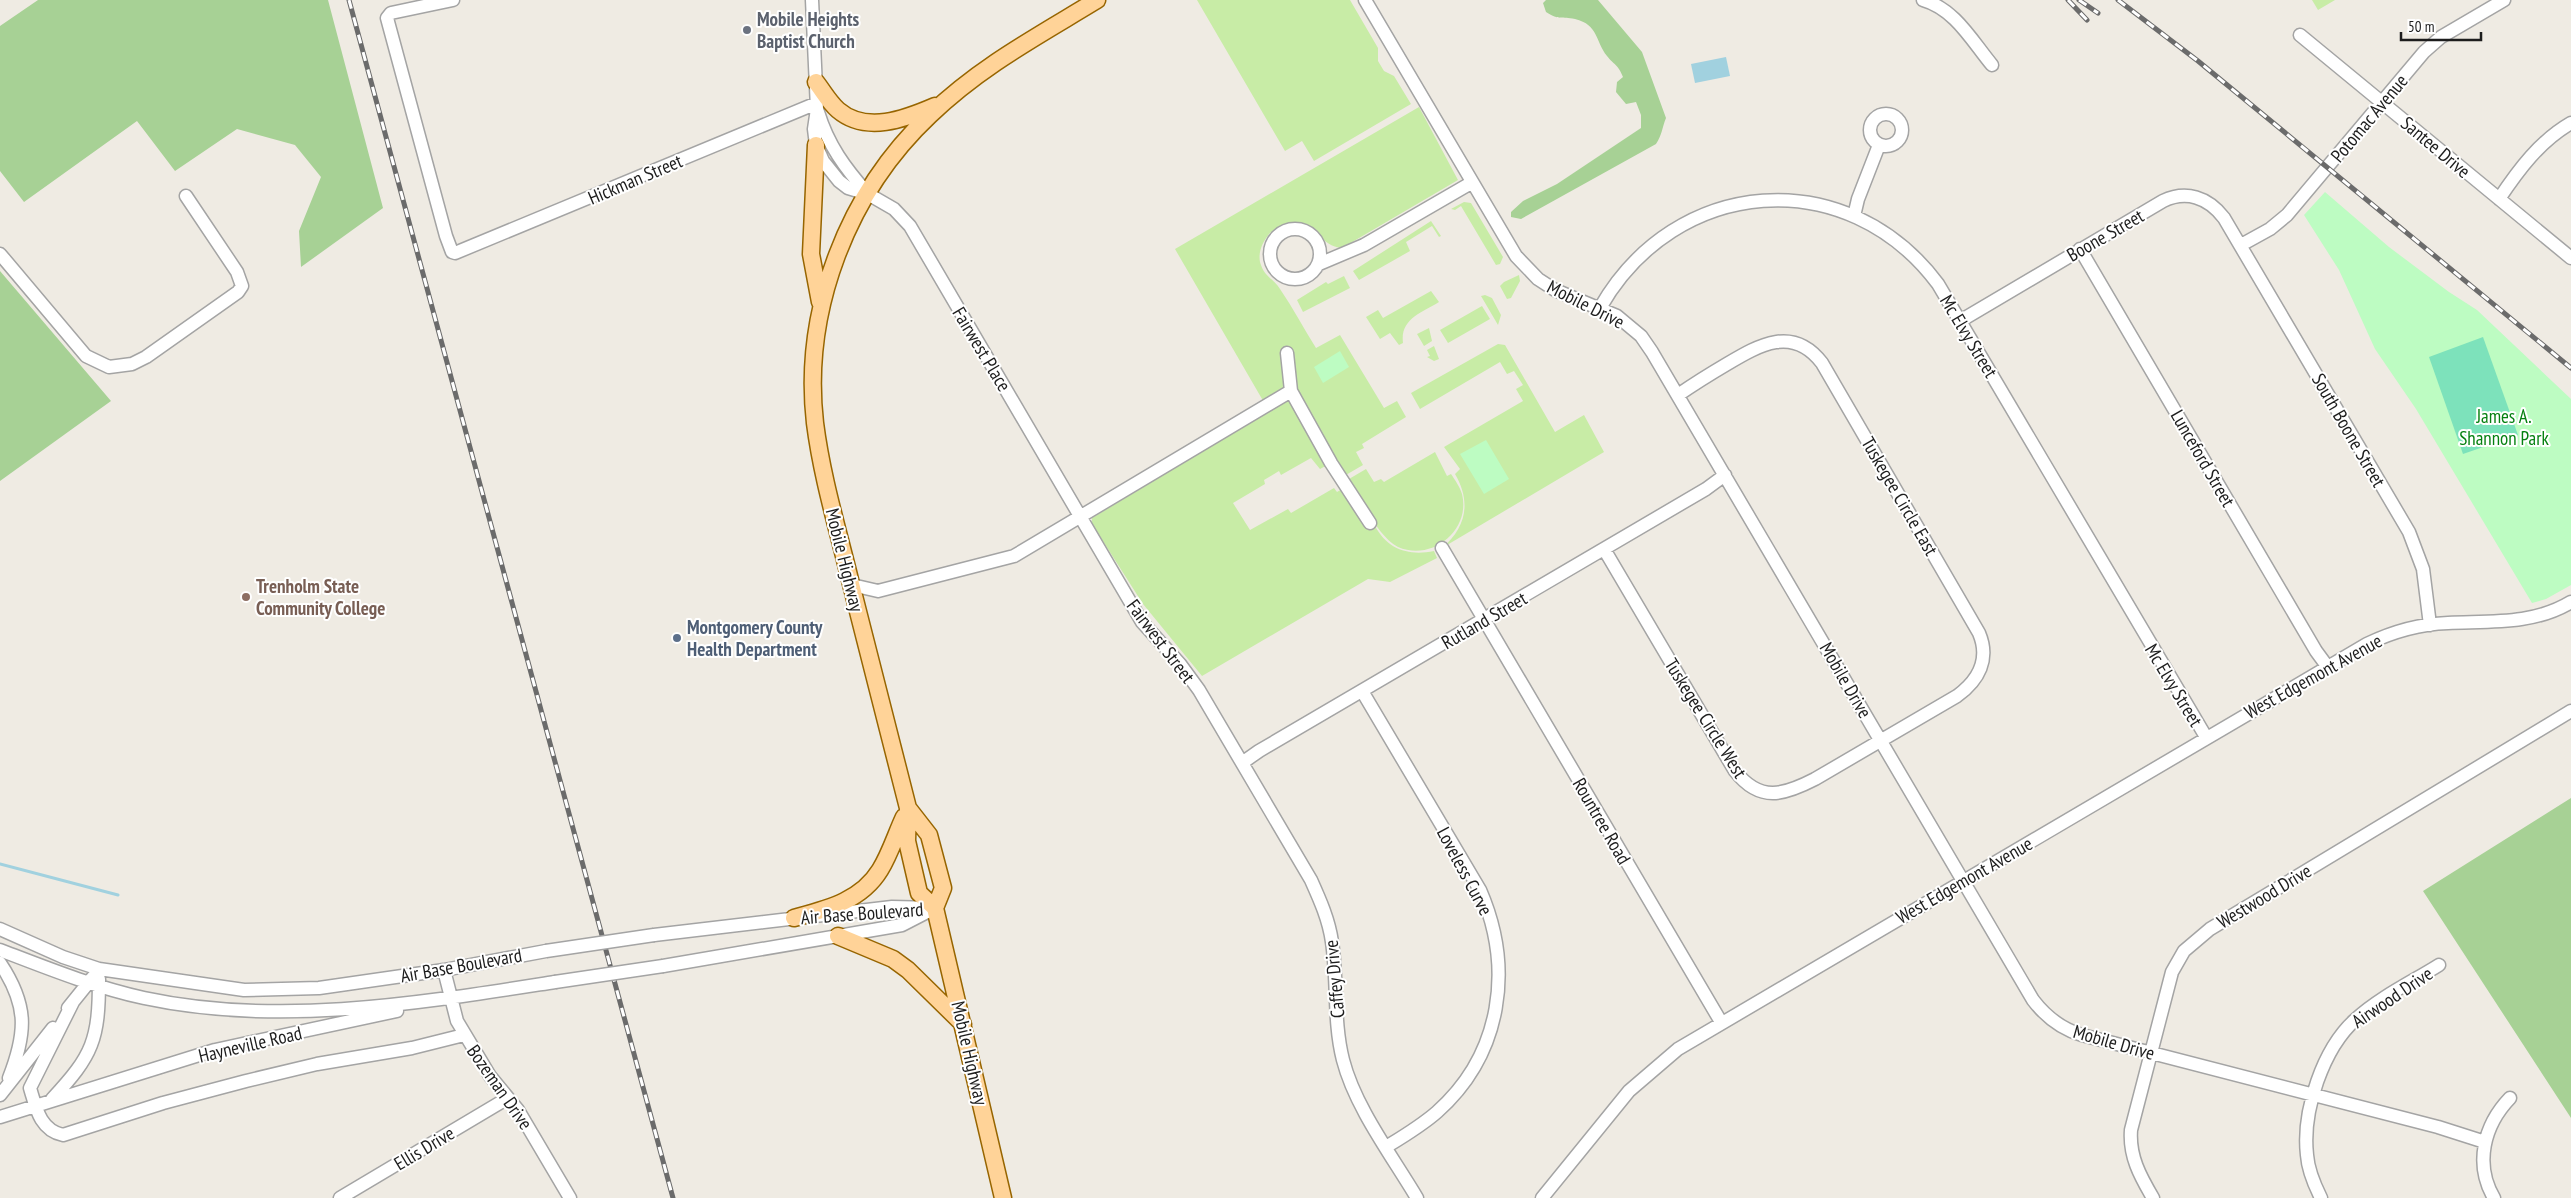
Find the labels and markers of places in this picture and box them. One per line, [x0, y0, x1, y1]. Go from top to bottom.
place label: Mobile Heights Baptist Church [757, 7, 859, 53]
marker: Mobile Heights Baptist Church [741, 24, 753, 36]
place label: Trenholm State Community College [256, 574, 385, 620]
marker: Trenholm State Community College [240, 591, 252, 603]
place label: Montgomery County Health Department [687, 615, 823, 661]
marker: Montgomery County Health Department [671, 632, 683, 644]

